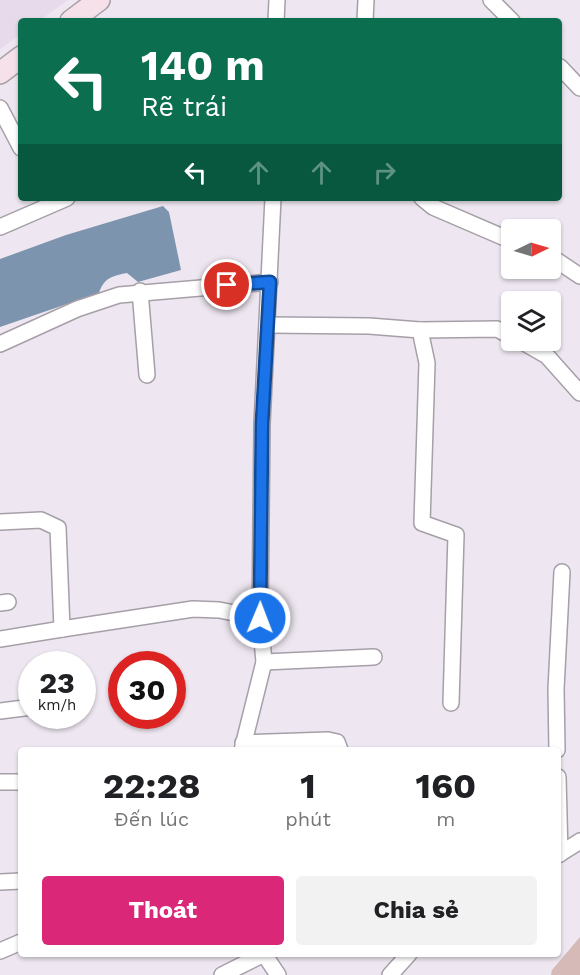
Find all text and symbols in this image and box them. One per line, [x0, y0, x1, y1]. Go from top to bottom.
text: 140 m [141, 41, 265, 90]
icon: left [42, 42, 120, 120]
text: Rẽ trái [141, 91, 227, 123]
icon: left [179, 156, 212, 189]
icon: ahead [242, 156, 275, 189]
icon: ahead [305, 156, 338, 189]
icon: right [368, 156, 401, 189]
north arrow [501, 219, 561, 279]
map controls [501, 219, 561, 351]
pin [201, 259, 252, 310]
icon: arrive [210, 268, 243, 301]
button: layers [501, 291, 561, 351]
position arrow [228, 586, 292, 650]
speed limit sign: 30 [108, 651, 186, 729]
text: 23 [39, 665, 75, 700]
text: km/h [38, 696, 76, 714]
text: 22:28 [103, 765, 200, 807]
text: 1 [300, 765, 316, 807]
text: 160 [415, 765, 476, 807]
text: Đến lúc [114, 807, 189, 831]
text: phút [285, 807, 331, 831]
text: m [436, 807, 455, 831]
button: Thoát [42, 876, 284, 945]
button: Chia sẻ [296, 876, 537, 945]

